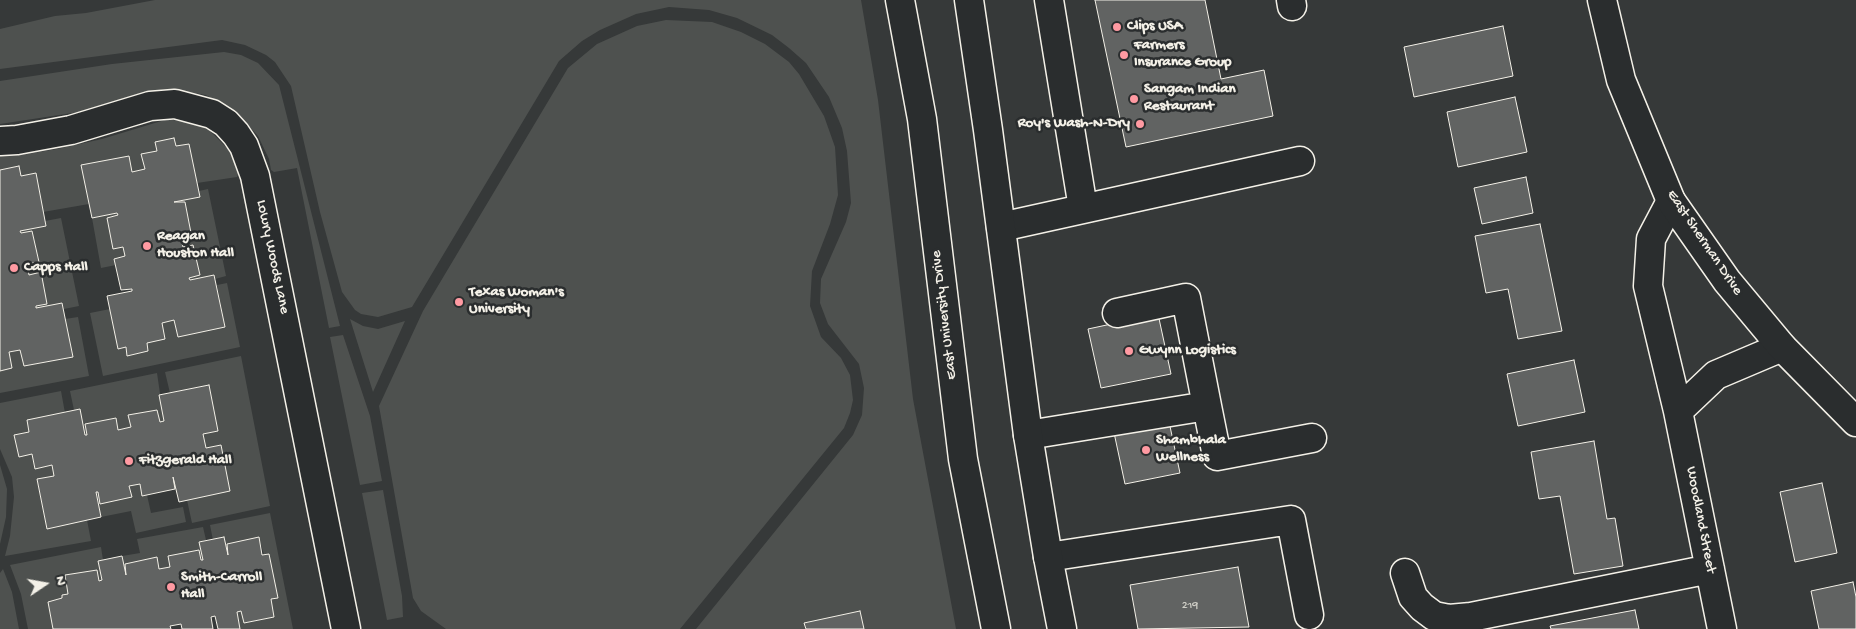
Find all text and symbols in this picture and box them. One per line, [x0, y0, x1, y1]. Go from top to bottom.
place label: Clips USA [1127, 18, 1183, 36]
marker: Clips USA [1111, 21, 1123, 33]
place label: Farmers Insurance Group [1134, 37, 1231, 72]
marker: Farmers Insurance Group [1118, 49, 1130, 61]
place label: Sangam Indian Restaurant [1144, 81, 1236, 116]
marker: Sangam Indian Restaurant [1128, 93, 1140, 105]
place label: Roy's Wash-N-Dry [1018, 115, 1130, 133]
marker: Roy's Wash-N-Dry [1134, 118, 1146, 130]
street label: East Sherman Drive [1662, 187, 1746, 299]
street label: Lowry Woods Lane [251, 198, 293, 316]
place label: Reagan Houston Hall [157, 228, 234, 263]
marker: Reagan Houston Hall [141, 240, 153, 252]
street label: East University Drive [928, 249, 962, 381]
place label: Capps Hall [24, 259, 88, 277]
marker: Capps Hall [8, 262, 20, 274]
place label: Texas Woman's University [469, 284, 564, 319]
marker: Texas Woman's University [453, 296, 465, 308]
place label: Gwynn Logistics [1139, 342, 1236, 360]
marker: Gwynn Logistics [1123, 345, 1135, 357]
place label: Shambhala Wellness [1156, 432, 1226, 467]
marker: Shambhala Wellness [1140, 444, 1152, 456]
place label: Fitzgerald Hall [139, 452, 232, 470]
marker: Fitzgerald Hall [123, 455, 135, 467]
street label: Woodland Street [1681, 465, 1719, 575]
north arrow [20, 559, 70, 609]
place label: Smith-Carroll Hall [181, 569, 262, 604]
text: N [51, 575, 69, 587]
marker: Smith-Carroll Hall [165, 581, 177, 593]
house number: 219 [1182, 599, 1198, 613]

